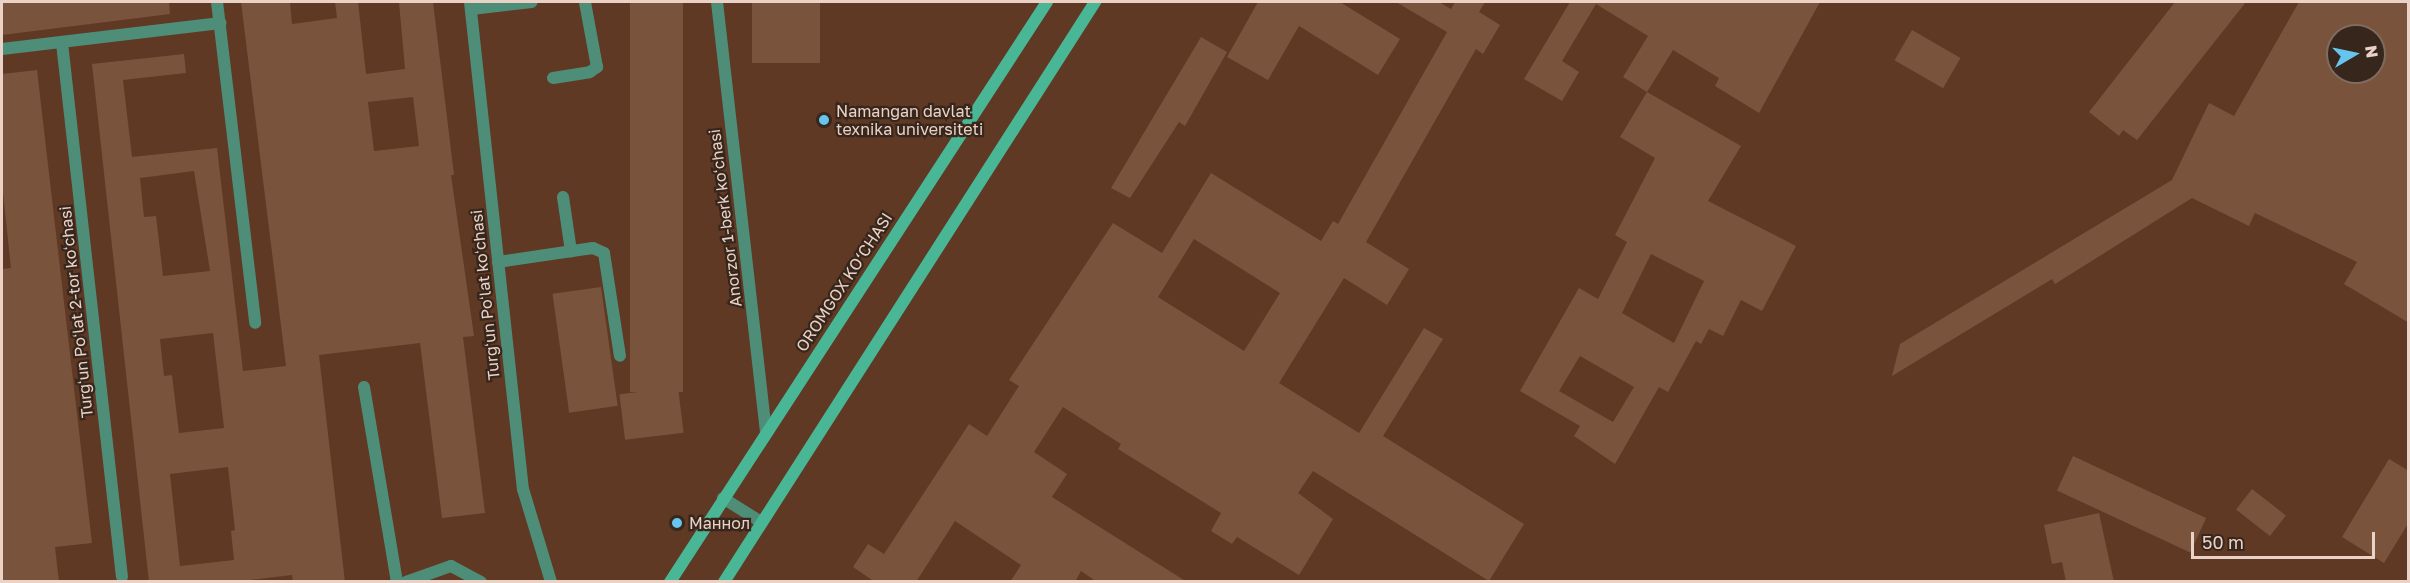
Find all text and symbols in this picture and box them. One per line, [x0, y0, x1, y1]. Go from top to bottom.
north arrow [2326, 24, 2386, 84]
text: N [2361, 44, 2383, 59]
place label: Namangan davlat texnika universiteti [836, 101, 983, 139]
marker: Namangan davlat texnika universiteti [817, 113, 831, 127]
street label: Anorzor 1-berk koʻchasi [705, 128, 745, 308]
street label: Turgʻun Poʻlat 2-tor koʻchasi [55, 205, 97, 419]
street label: Turgʻun Poʻlat koʻchasi [467, 209, 503, 381]
street label: OROMGOX KO‘CHASI [792, 209, 896, 355]
place label: Маннол [689, 513, 750, 533]
marker: Маннол [670, 516, 684, 530]
scale bar [2194, 520, 2378, 558]
text: 50 m [2202, 531, 2244, 553]

